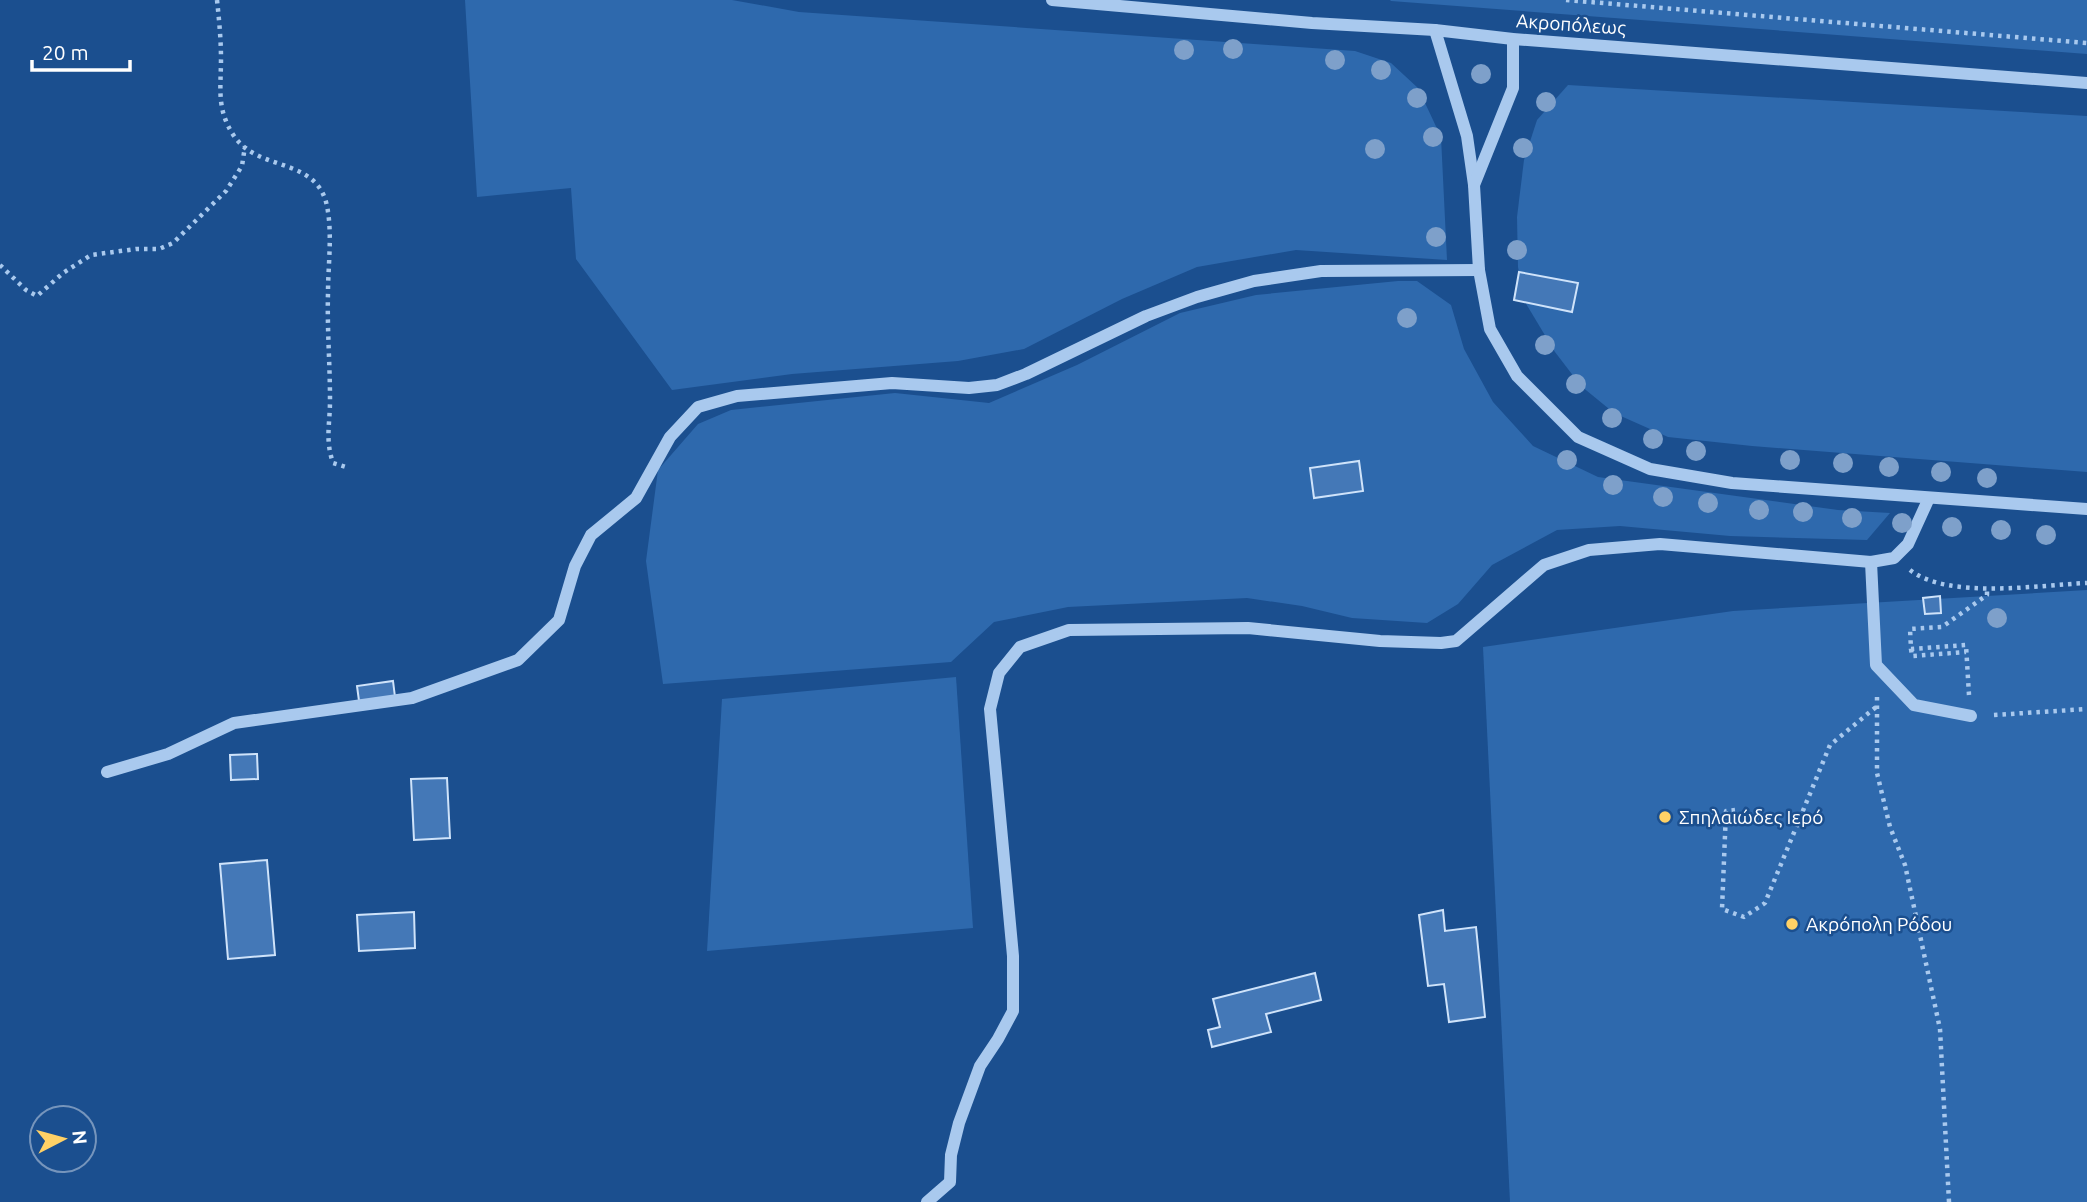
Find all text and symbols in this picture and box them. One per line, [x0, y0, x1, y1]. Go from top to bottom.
street label: Ακροπόλεως [1515, 9, 1627, 39]
scale bar [32, 28, 130, 72]
text: 20 m [42, 40, 89, 64]
place label: Σπηλαιώδες Ιερό [1679, 806, 1823, 828]
marker: Σπηλαιώδες Ιερό [1657, 809, 1673, 825]
place label: Ακρόπολη Ρόδου [1806, 913, 1952, 935]
marker: Ακρόπολη Ρόδου [1784, 916, 1800, 932]
north arrow [28, 1104, 98, 1174]
text: N [68, 1129, 92, 1145]

